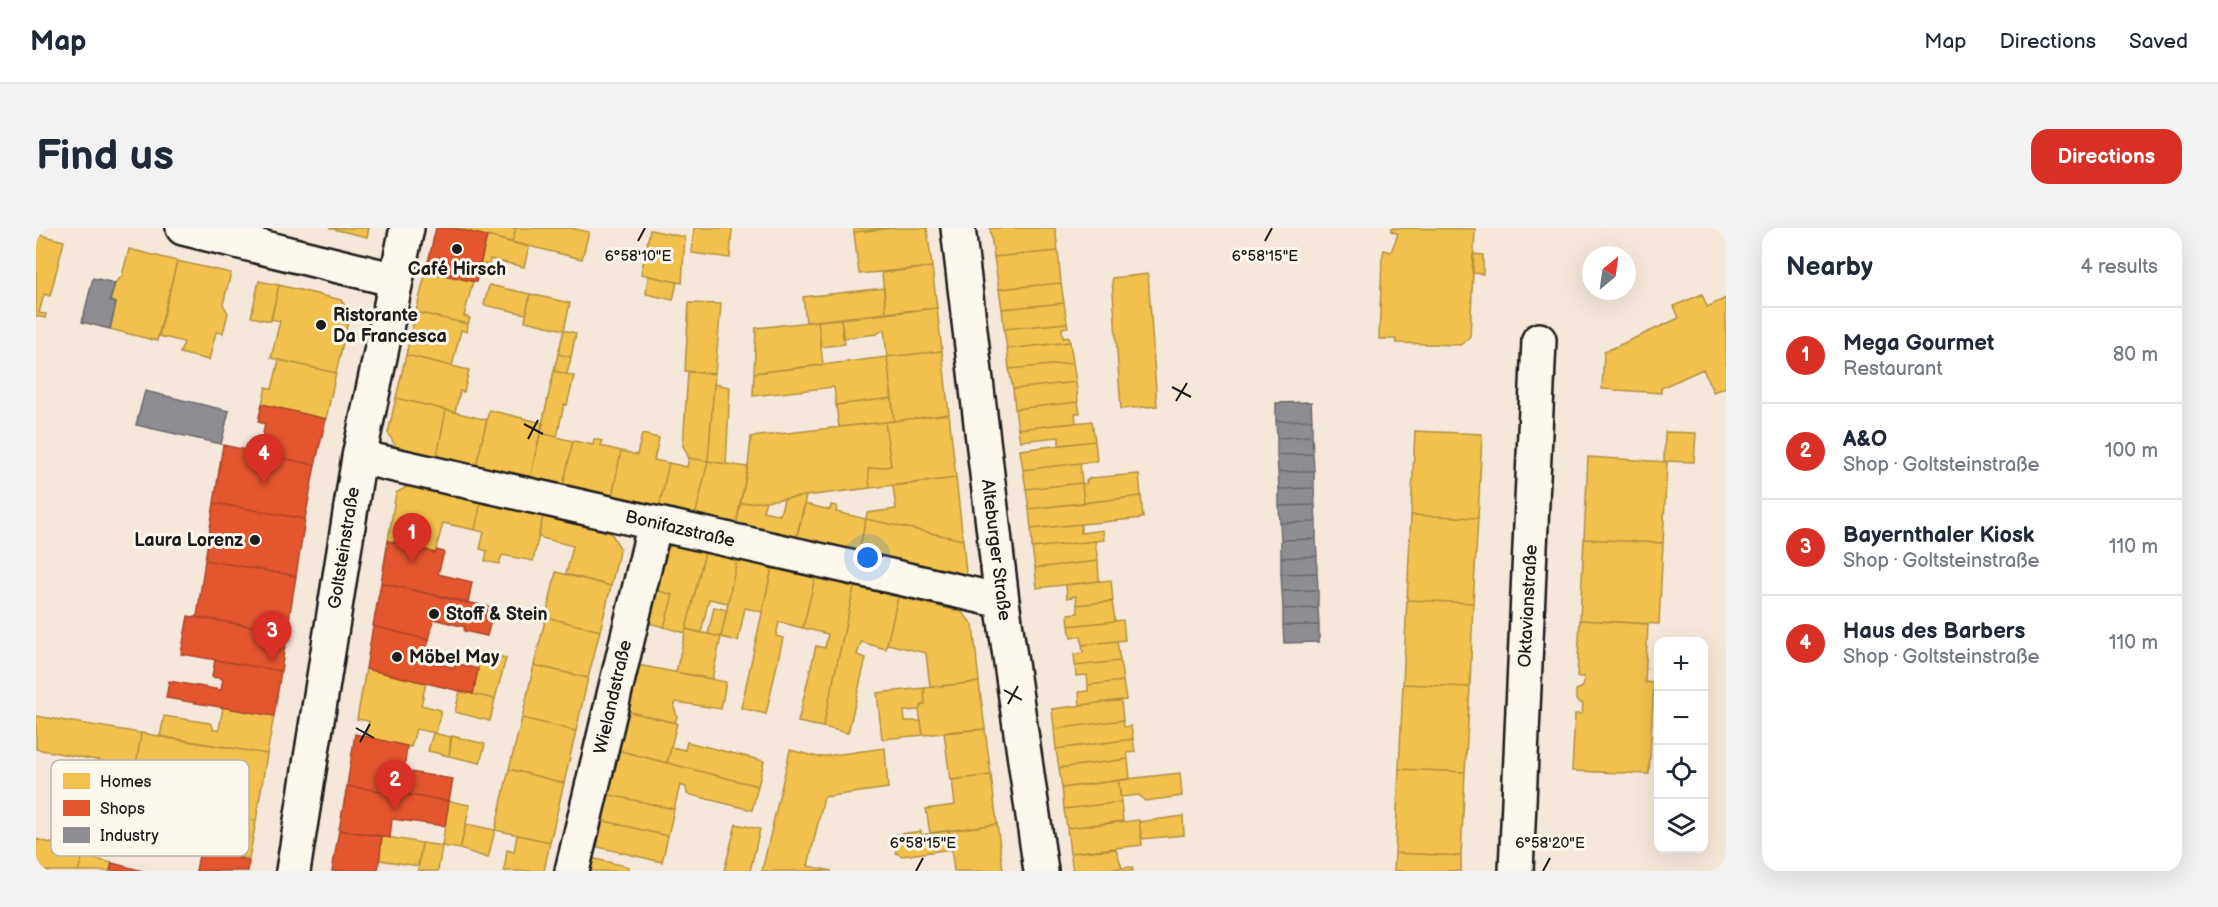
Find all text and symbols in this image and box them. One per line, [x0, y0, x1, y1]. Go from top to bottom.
text: Map [30, 25, 86, 58]
text: Map [1924, 29, 1967, 54]
text: Directions [2000, 29, 2096, 54]
text: Saved [2129, 29, 2188, 54]
button: Directions [2031, 129, 2182, 184]
text: Find us [36, 131, 174, 182]
marker: Café Hirsch [450, 242, 464, 256]
north arrow [1582, 246, 1636, 300]
text: 6°58'10"E [605, 247, 671, 266]
text: 6°58'15"E [1232, 247, 1298, 266]
text: Nearby [1786, 252, 1873, 283]
text: 4 results [2080, 255, 2158, 279]
place label: Café Hirsch [408, 259, 506, 280]
place label: Ristorante Da Francesca [333, 305, 447, 347]
marker: Ristorante Da Francesca [314, 318, 328, 332]
text: Mega Gourmet [1843, 330, 1994, 357]
text: 1 [1801, 343, 1810, 367]
text: 80 m [2113, 343, 2158, 367]
text: Restaurant [1843, 357, 1943, 381]
text: A&O [1843, 426, 1887, 453]
pin: 4 [244, 434, 284, 484]
text: 2 [1800, 439, 1811, 463]
text: 100 m [2105, 439, 2158, 463]
text: Shop · Goltsteinstraße [1843, 453, 2039, 477]
street label: Alteburger Straße [977, 478, 1015, 622]
street label: Goltsteinstraße [324, 485, 364, 611]
street label: Bonifazstraße [623, 506, 737, 552]
pin: 1 [392, 514, 431, 563]
text: Bayernthaler Kiosk [1843, 522, 2034, 549]
place label: Laura Lorenz [134, 530, 243, 551]
marker: Laura Lorenz [248, 533, 262, 547]
text: 3 [1800, 535, 1811, 559]
text: 110 m [2109, 535, 2158, 559]
your location [853, 543, 882, 572]
street label: Oktavianstraße [1514, 544, 1542, 668]
text: Shop · Goltsteinstraße [1843, 549, 2039, 573]
place label: Stoff & Stein [446, 604, 548, 625]
marker: Stoff & Stein [427, 607, 441, 621]
pin: 3 [252, 612, 292, 661]
text: Haus des Barbers [1843, 618, 2025, 645]
text: 4 [1800, 631, 1811, 655]
text: 110 m [2109, 631, 2158, 655]
map controls [1654, 637, 1708, 853]
button: + [1654, 637, 1708, 691]
street label: Wielandstraße [590, 638, 636, 756]
text: Shop · Goltsteinstraße [1843, 645, 2039, 669]
place label: Möbel May [409, 647, 500, 668]
marker: Möbel May [390, 650, 404, 664]
button: − [1654, 691, 1708, 745]
button: locate [1654, 745, 1708, 799]
legend [51, 760, 249, 856]
pin: 2 [376, 760, 414, 810]
text: Homes [100, 773, 152, 792]
button: layers [1654, 799, 1708, 853]
text: Shops [100, 800, 145, 819]
text: Industry [100, 827, 159, 846]
text: 6°58'15"E [890, 834, 956, 853]
text: 6°58'20"E [1515, 834, 1585, 853]

